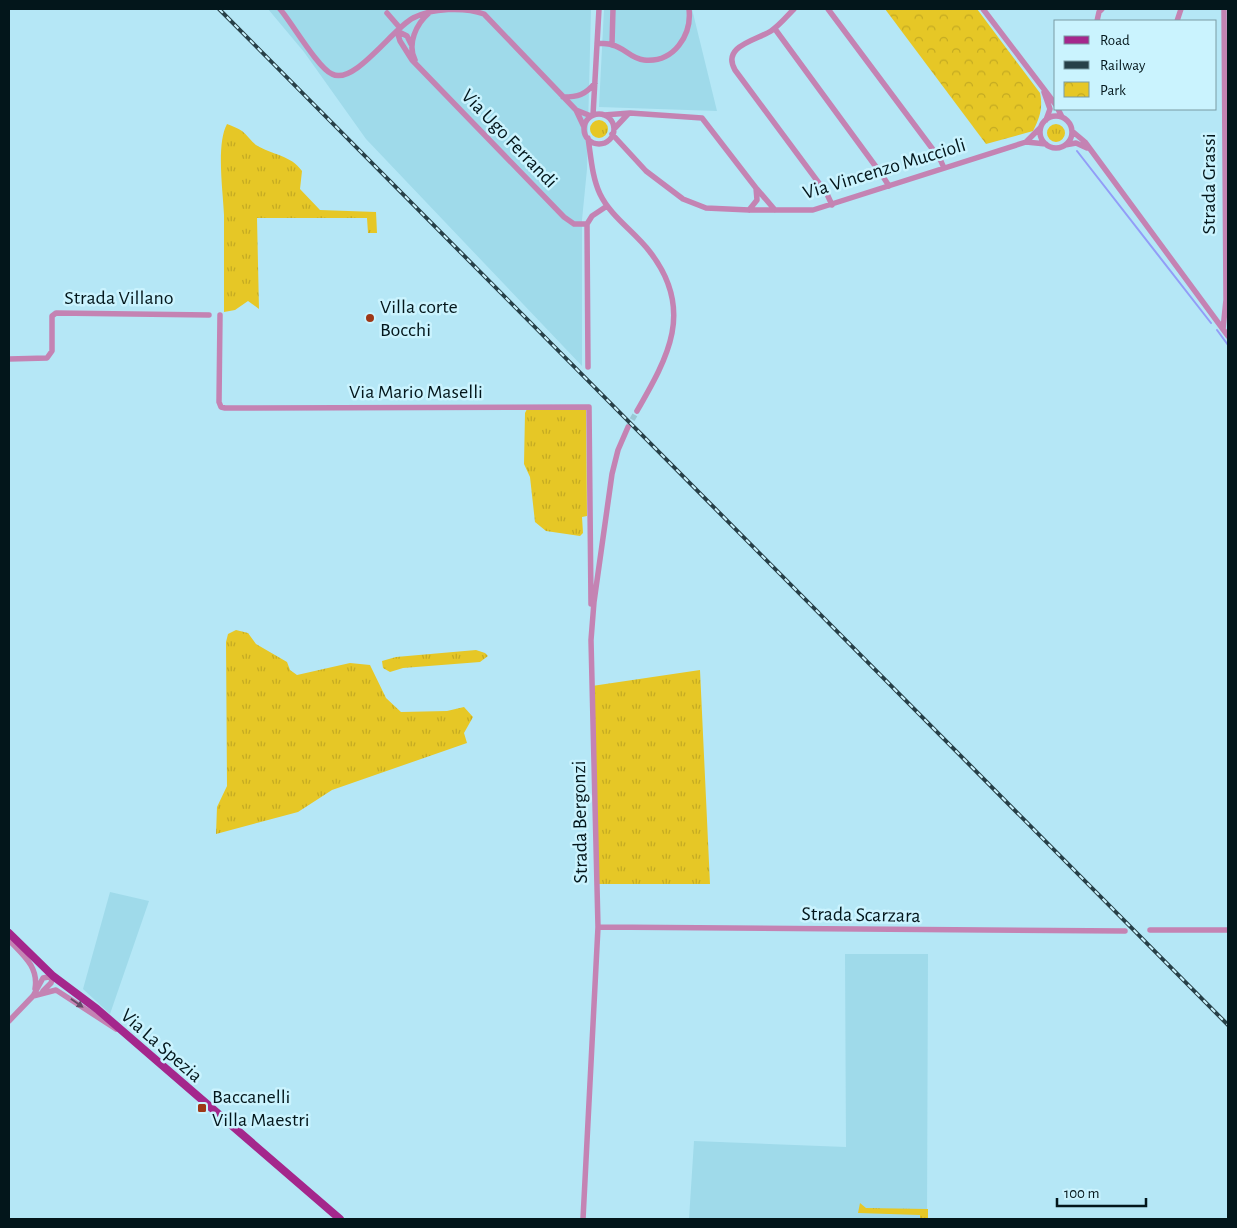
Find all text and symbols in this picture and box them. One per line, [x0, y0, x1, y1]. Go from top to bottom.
legend [1054, 20, 1217, 110]
text: Road [1100, 33, 1130, 48]
text: Railway [1100, 58, 1146, 73]
text: Park [1100, 83, 1126, 98]
street label: Via Ugo Ferrandi [457, 86, 561, 192]
street label: Strada Grassi [1199, 134, 1219, 234]
street label: Via Vincenzo Muccioli [801, 135, 968, 203]
street label: Strada Villano [64, 288, 174, 308]
place label: Villa corte Bocchi [380, 297, 458, 340]
marker: Villa corte Bocchi [364, 312, 376, 324]
street label: Via Mario Maselli [349, 382, 483, 402]
street label: Strada Bergonzi [569, 760, 591, 884]
street label: Strada Scarzara [801, 904, 921, 926]
one-way arrow [70, 998, 84, 1008]
street label: Via La Spezia [117, 1005, 206, 1086]
place label: Baccanelli Villa Maestri [212, 1087, 310, 1130]
marker: Baccanelli Villa Maestri [196, 1102, 208, 1114]
scale bar [1057, 1176, 1146, 1208]
text: 100 m [1064, 1186, 1099, 1201]

